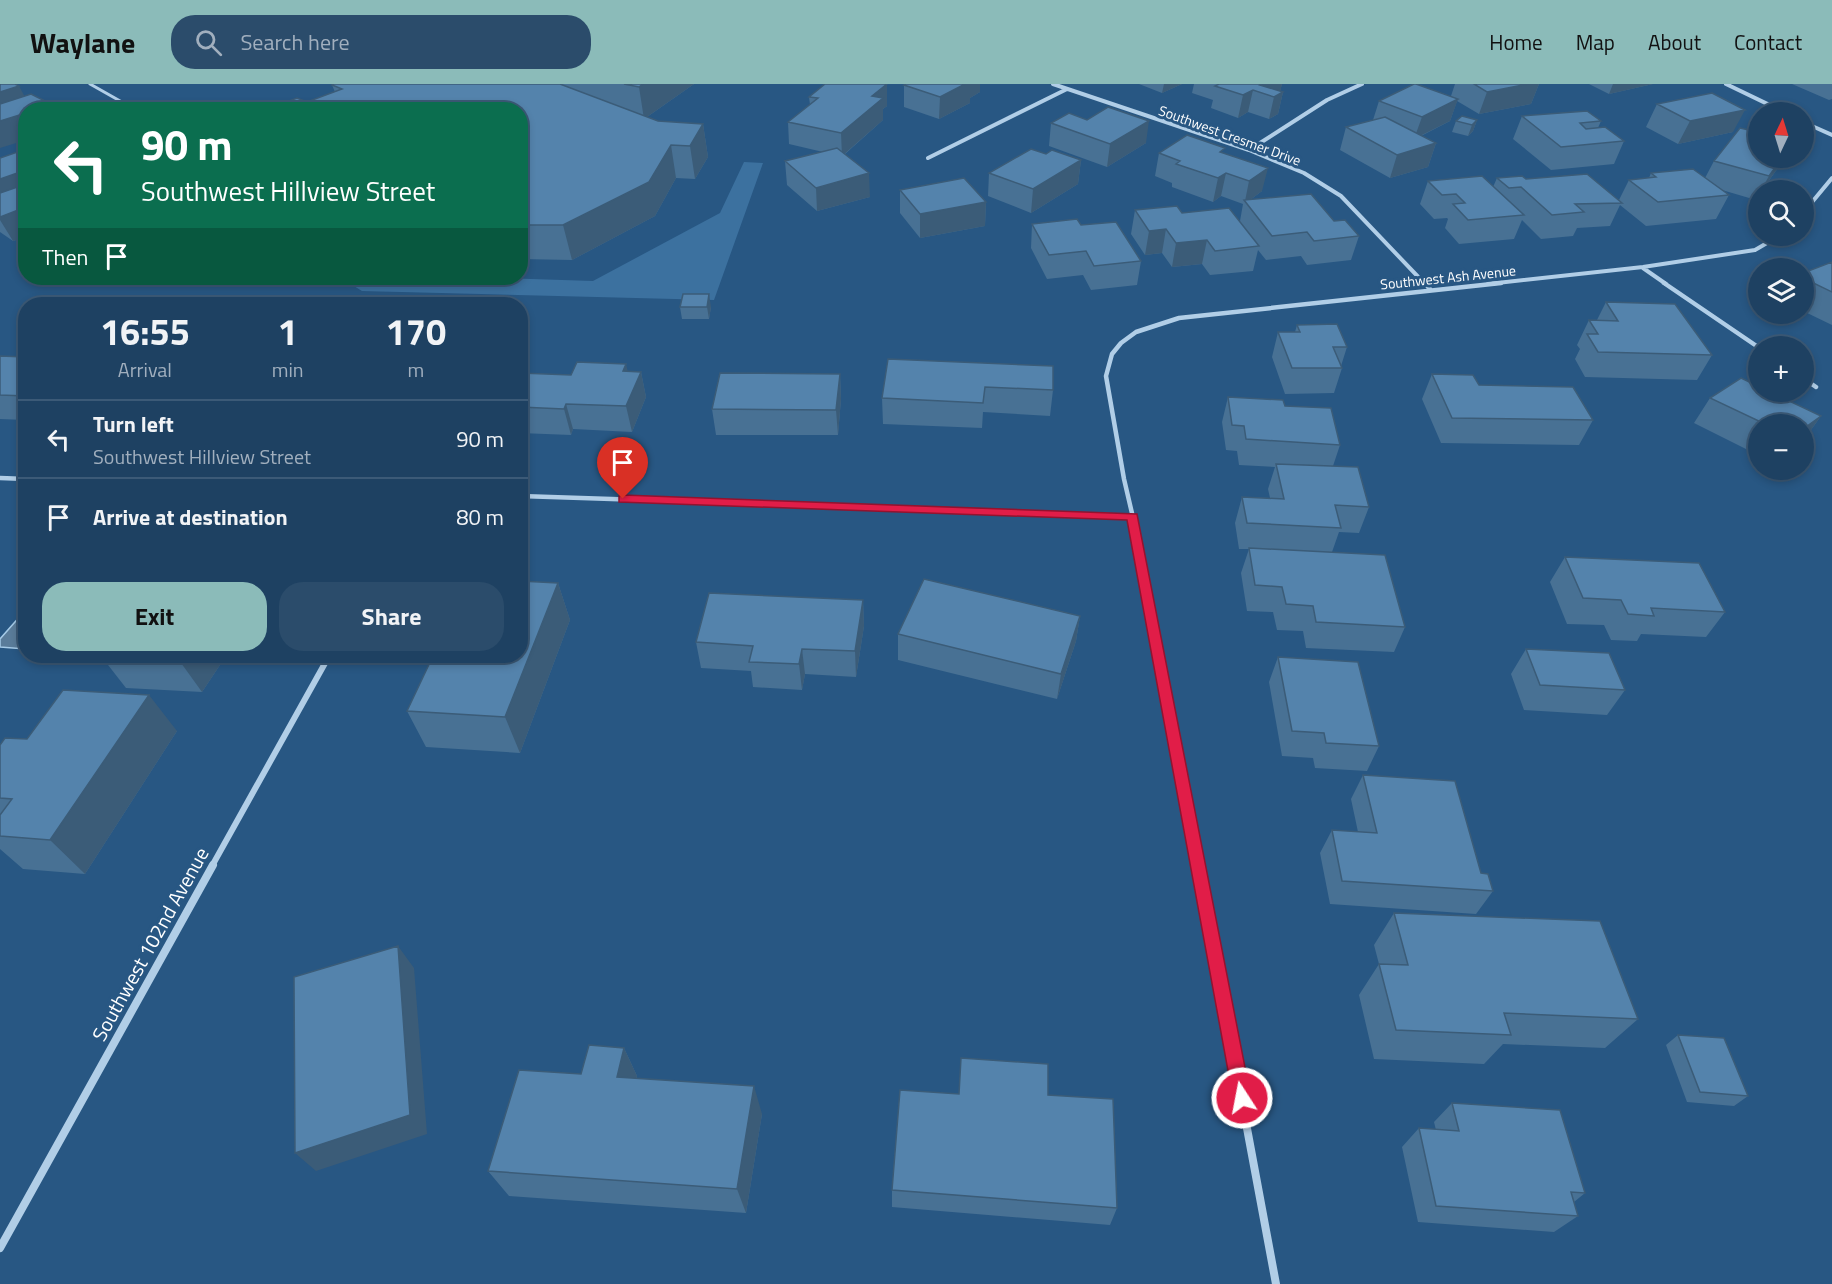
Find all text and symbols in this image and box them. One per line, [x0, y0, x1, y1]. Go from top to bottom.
search box [171, 15, 591, 69]
text: Waylane [30, 21, 135, 64]
text: Search here [240, 25, 350, 59]
icon: search [192, 26, 225, 59]
text: Home [1489, 26, 1543, 58]
text: Map [1576, 26, 1615, 58]
text: About [1648, 26, 1701, 58]
text: Contact [1734, 26, 1802, 58]
street label: Southwest Cresmer Drive [1156, 99, 1304, 171]
north arrow [1748, 102, 1814, 168]
map controls [1748, 102, 1814, 480]
text: 90 m [141, 112, 233, 176]
icon: left [42, 126, 120, 204]
text: Southwest Hillview Street [141, 170, 435, 211]
button: search [1748, 180, 1814, 246]
text: Then [42, 240, 88, 274]
icon: arrive [100, 240, 133, 273]
button: layers [1748, 258, 1814, 324]
street label: Southwest Ash Avenue [1379, 259, 1517, 295]
text: 16:55 [100, 304, 190, 359]
text: 1 [278, 304, 298, 359]
text: 170 [386, 304, 446, 359]
button: + [1748, 336, 1814, 402]
text: Arrival [118, 354, 172, 385]
text: min [272, 354, 304, 385]
text: m [407, 354, 424, 385]
text: Turn left [93, 407, 174, 441]
button: − [1748, 414, 1814, 480]
text: 90 m [456, 422, 504, 456]
icon: left [42, 423, 75, 456]
pin [597, 437, 648, 499]
text: Southwest Hillview Street [93, 441, 311, 472]
icon: arrive [606, 446, 639, 479]
text: Arrive at destination [93, 500, 288, 534]
text: 80 m [456, 500, 504, 534]
icon: arrive [42, 501, 75, 534]
button: Exit [42, 582, 267, 651]
button: Share [279, 582, 504, 651]
street label: Southwest 102nd Avenue [84, 841, 216, 1047]
position arrow [1210, 1066, 1274, 1130]

